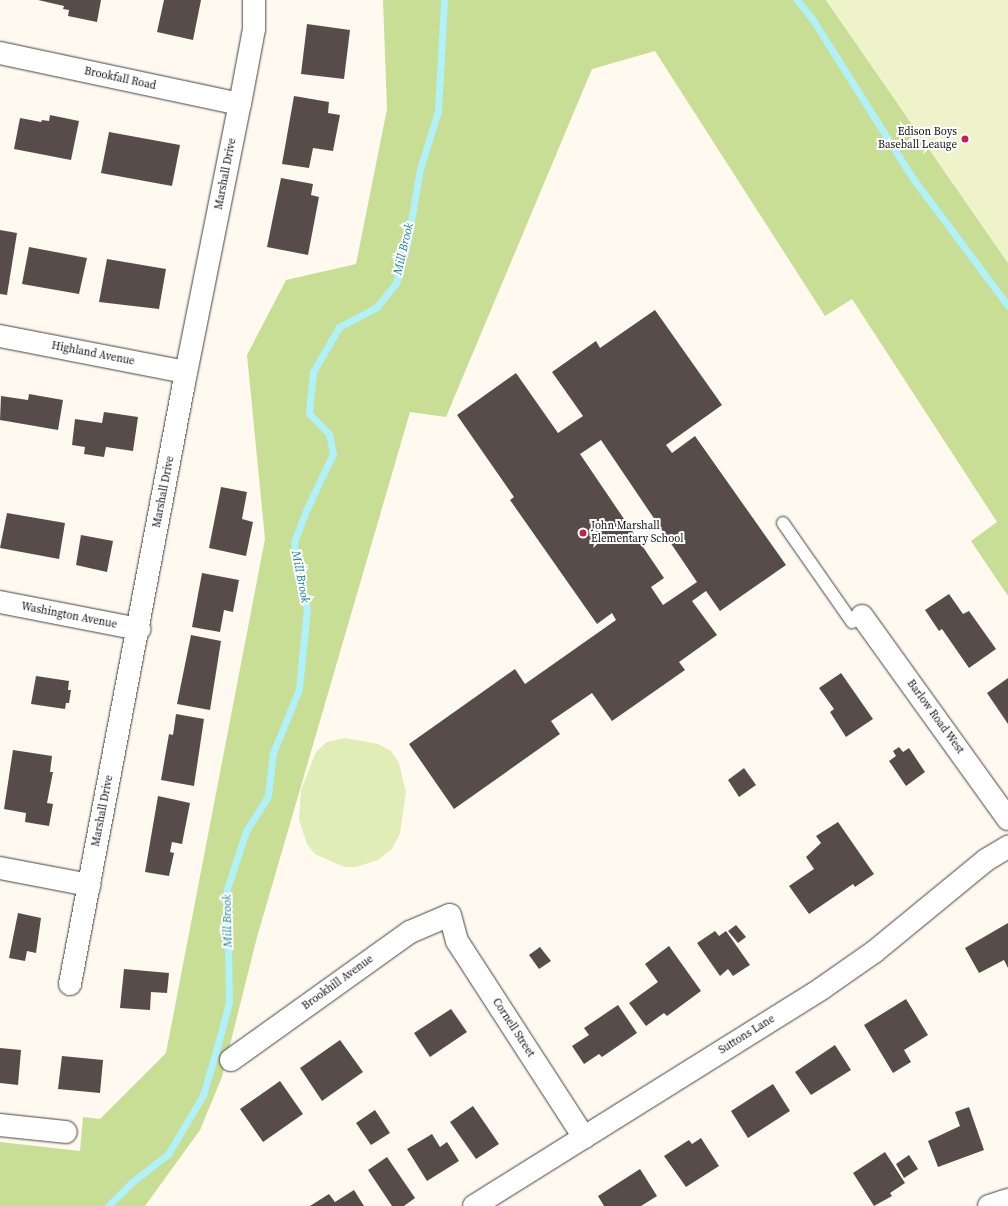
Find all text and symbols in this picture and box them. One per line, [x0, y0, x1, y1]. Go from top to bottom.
street label: Brookfall Road [83, 65, 157, 93]
place label: Edison Boys Baseball Leauge [878, 126, 957, 152]
marker: Edison Boys Baseball Leauge [960, 134, 970, 144]
street label: Marshall Drive [213, 137, 239, 211]
water label: Mill Brook [391, 222, 417, 276]
street label: Highland Avenue [50, 339, 136, 369]
street label: Marshall Drive [151, 455, 177, 529]
place label: John Marshall Elementary School [591, 520, 683, 546]
marker: John Marshall Elementary School [578, 528, 588, 538]
water label: Mill Brook [288, 550, 312, 604]
street label: Washington Avenue [20, 600, 118, 632]
street label: Barlow Road West [904, 677, 966, 757]
street label: Marshall Drive [90, 774, 116, 848]
water label: Mill Brook [220, 894, 236, 948]
street label: Brookhill Avenue [300, 953, 376, 1013]
street label: Cornell Street [489, 996, 537, 1060]
street label: Suttons Lane [717, 1013, 777, 1057]

